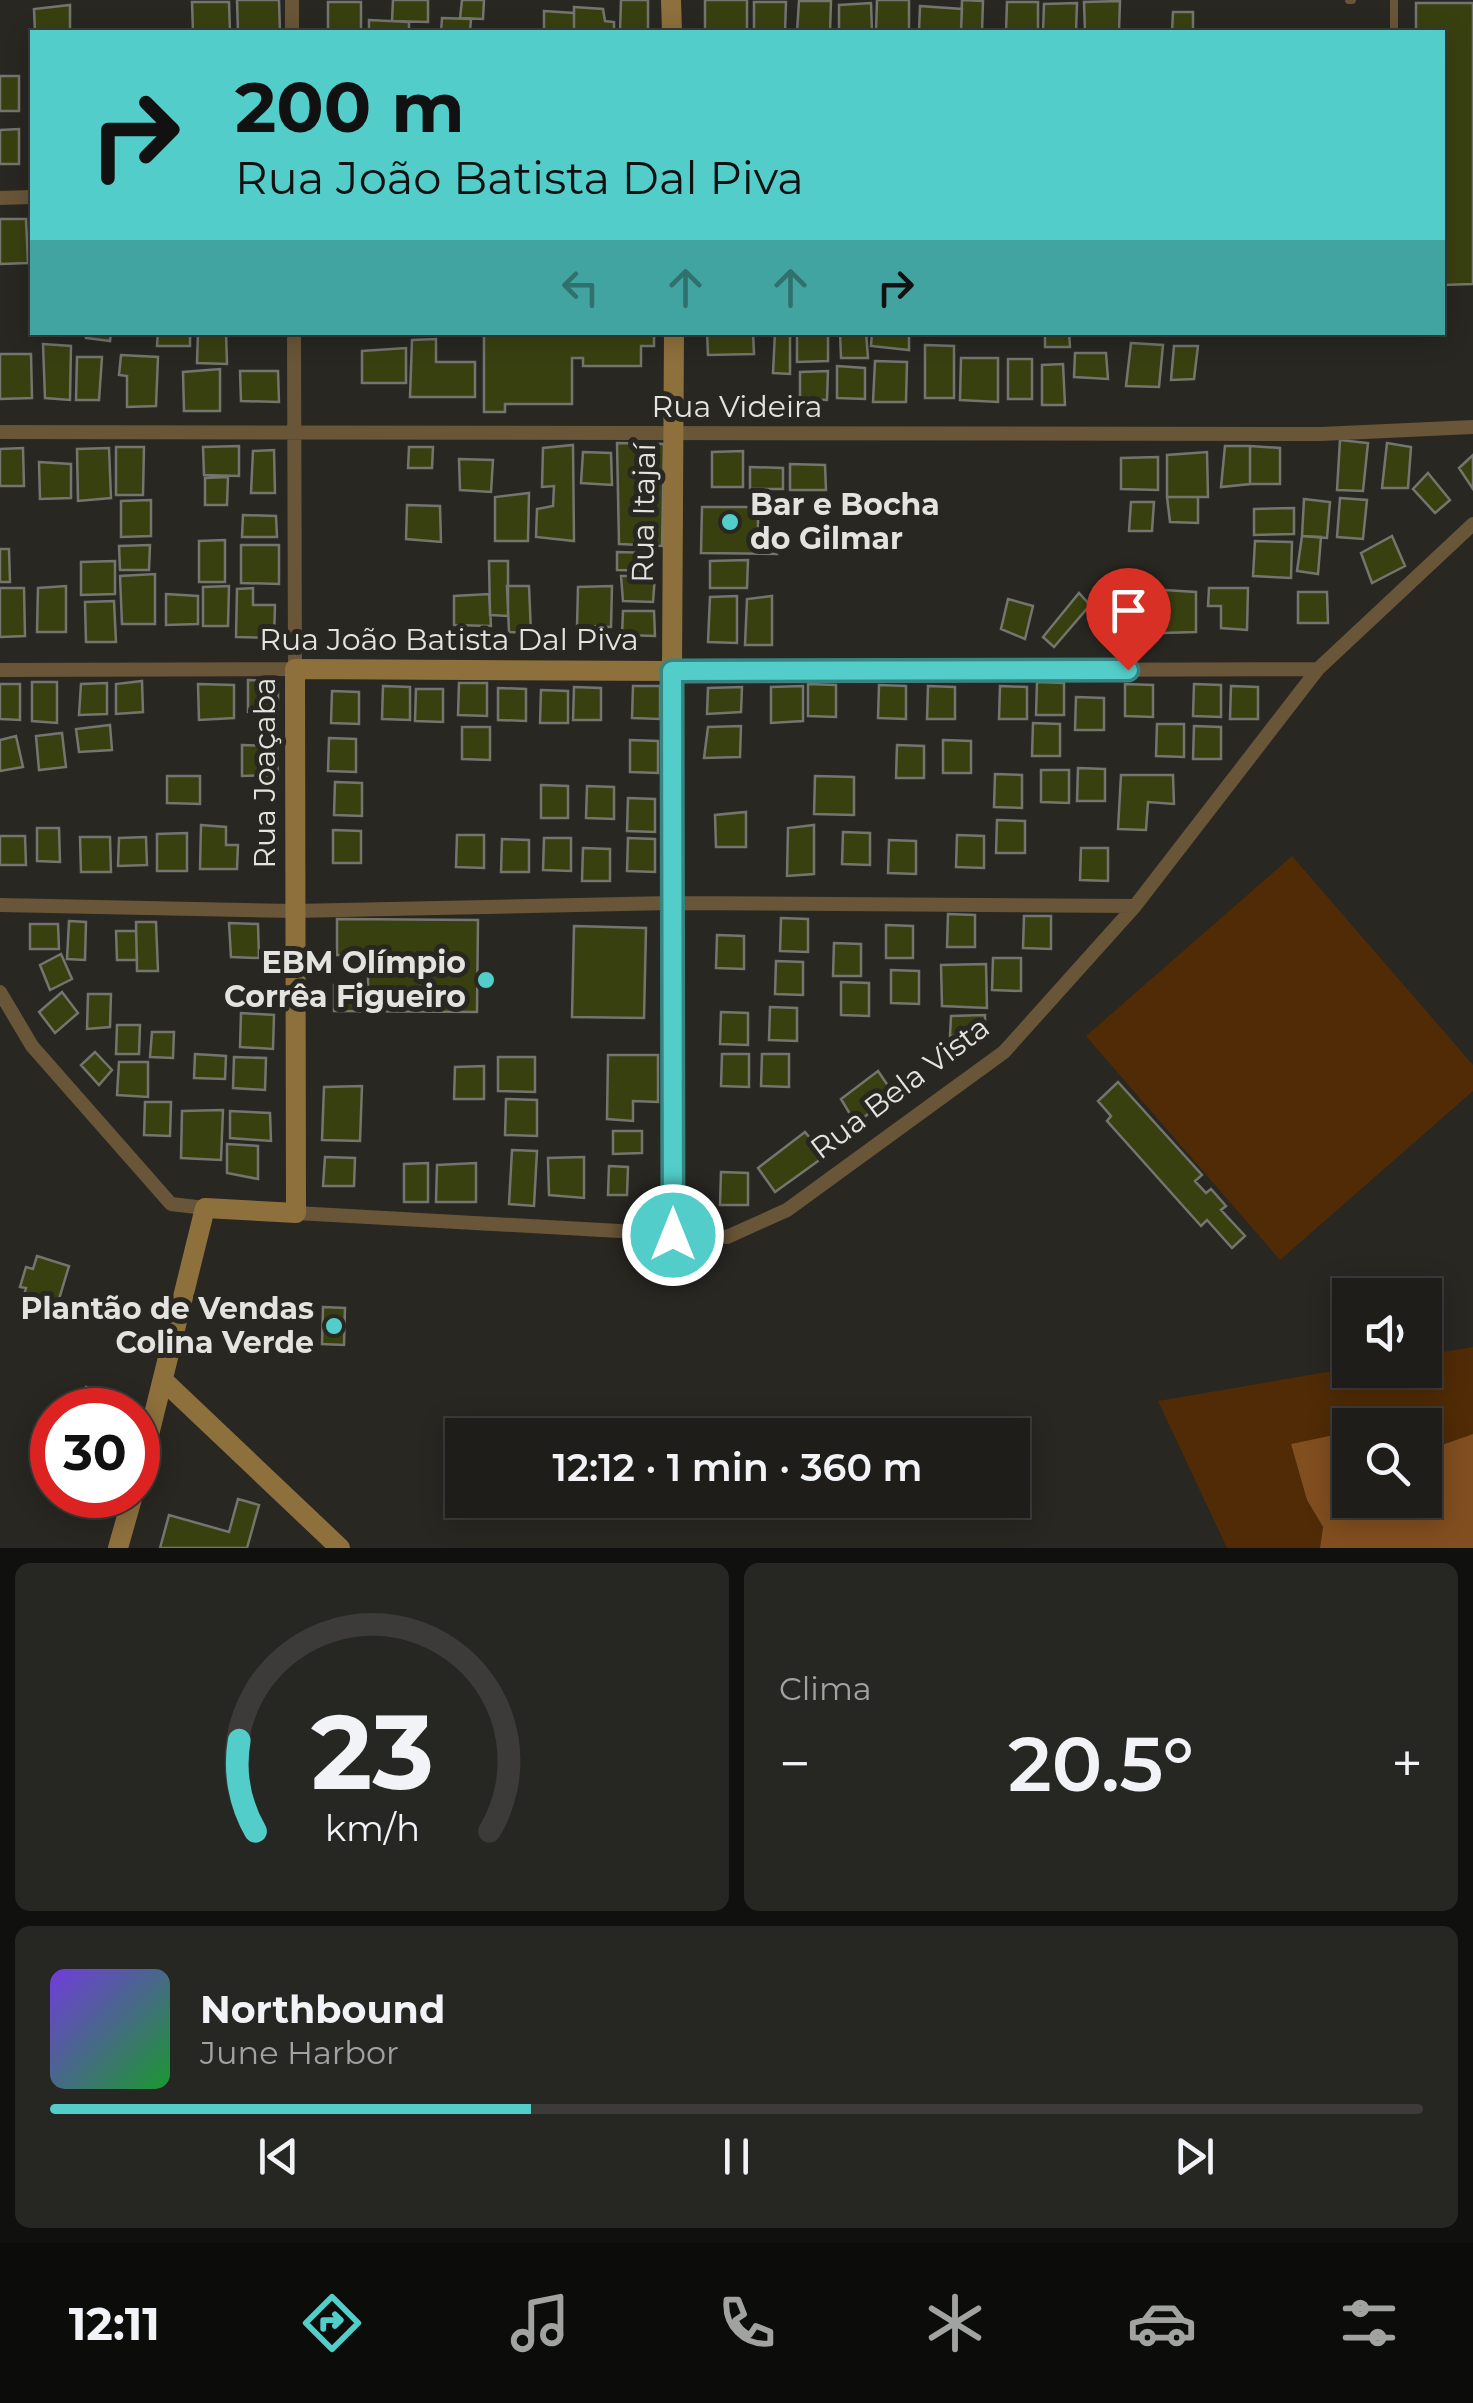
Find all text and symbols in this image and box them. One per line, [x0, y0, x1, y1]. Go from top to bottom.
text: 200 m [235, 64, 465, 150]
icon: right [70, 70, 200, 200]
text: Rua João Batista Dal Piva [235, 150, 804, 205]
icon: left [553, 260, 608, 315]
icon: ahead [658, 260, 713, 315]
icon: ahead [763, 260, 818, 315]
icon: right [868, 260, 923, 315]
street label: Rua Videira [652, 388, 822, 425]
street label: Rua Itajaí [624, 441, 663, 583]
place label: Bar e Bocha do Gilmar [750, 486, 940, 557]
marker: Bar e Bocha do Gilmar [719, 511, 741, 533]
pin [1086, 568, 1171, 671]
icon: arrive [1101, 583, 1156, 638]
street label: Rua João Batista Dal Piva [259, 621, 639, 658]
street label: Rua Joaçaba [246, 677, 283, 869]
place label: EBM Olímpio Corrêa Figueiro [224, 944, 466, 1015]
marker: EBM Olímpio Corrêa Figueiro [475, 969, 497, 991]
street label: Rua Bela Vista [803, 1008, 996, 1167]
position arrow [621, 1183, 725, 1287]
map controls [1332, 1278, 1442, 1518]
button: sound [1332, 1278, 1442, 1388]
place label: Plantão de Vendas Colina Verde [21, 1290, 314, 1361]
marker: Plantão de Vendas Colina Verde [323, 1315, 345, 1337]
speed limit sign: 30 [30, 1388, 160, 1518]
button: search [1332, 1408, 1442, 1518]
text: 12:12 · 1 min · 360 m [552, 1444, 923, 1491]
text: Clima [779, 1669, 872, 1708]
text: 23 [311, 1688, 433, 1815]
text: 20.5° [1008, 1718, 1194, 1810]
text: − [779, 1730, 811, 1797]
text: + [1391, 1730, 1423, 1797]
text: km/h [324, 1806, 420, 1850]
text: Northbound [200, 1986, 445, 2033]
text: June Harbor [200, 2033, 399, 2072]
icon: previous [251, 2129, 306, 2184]
icon: pause [709, 2129, 764, 2184]
icon: next [1167, 2129, 1222, 2184]
icon: directions [297, 2288, 367, 2358]
icon: music [505, 2288, 575, 2358]
icon: phone [712, 2288, 782, 2358]
icon: climate [920, 2288, 990, 2358]
icon: car [1127, 2288, 1197, 2358]
icon: filters [1334, 2288, 1404, 2358]
text: 12:11 [69, 2296, 160, 2351]

